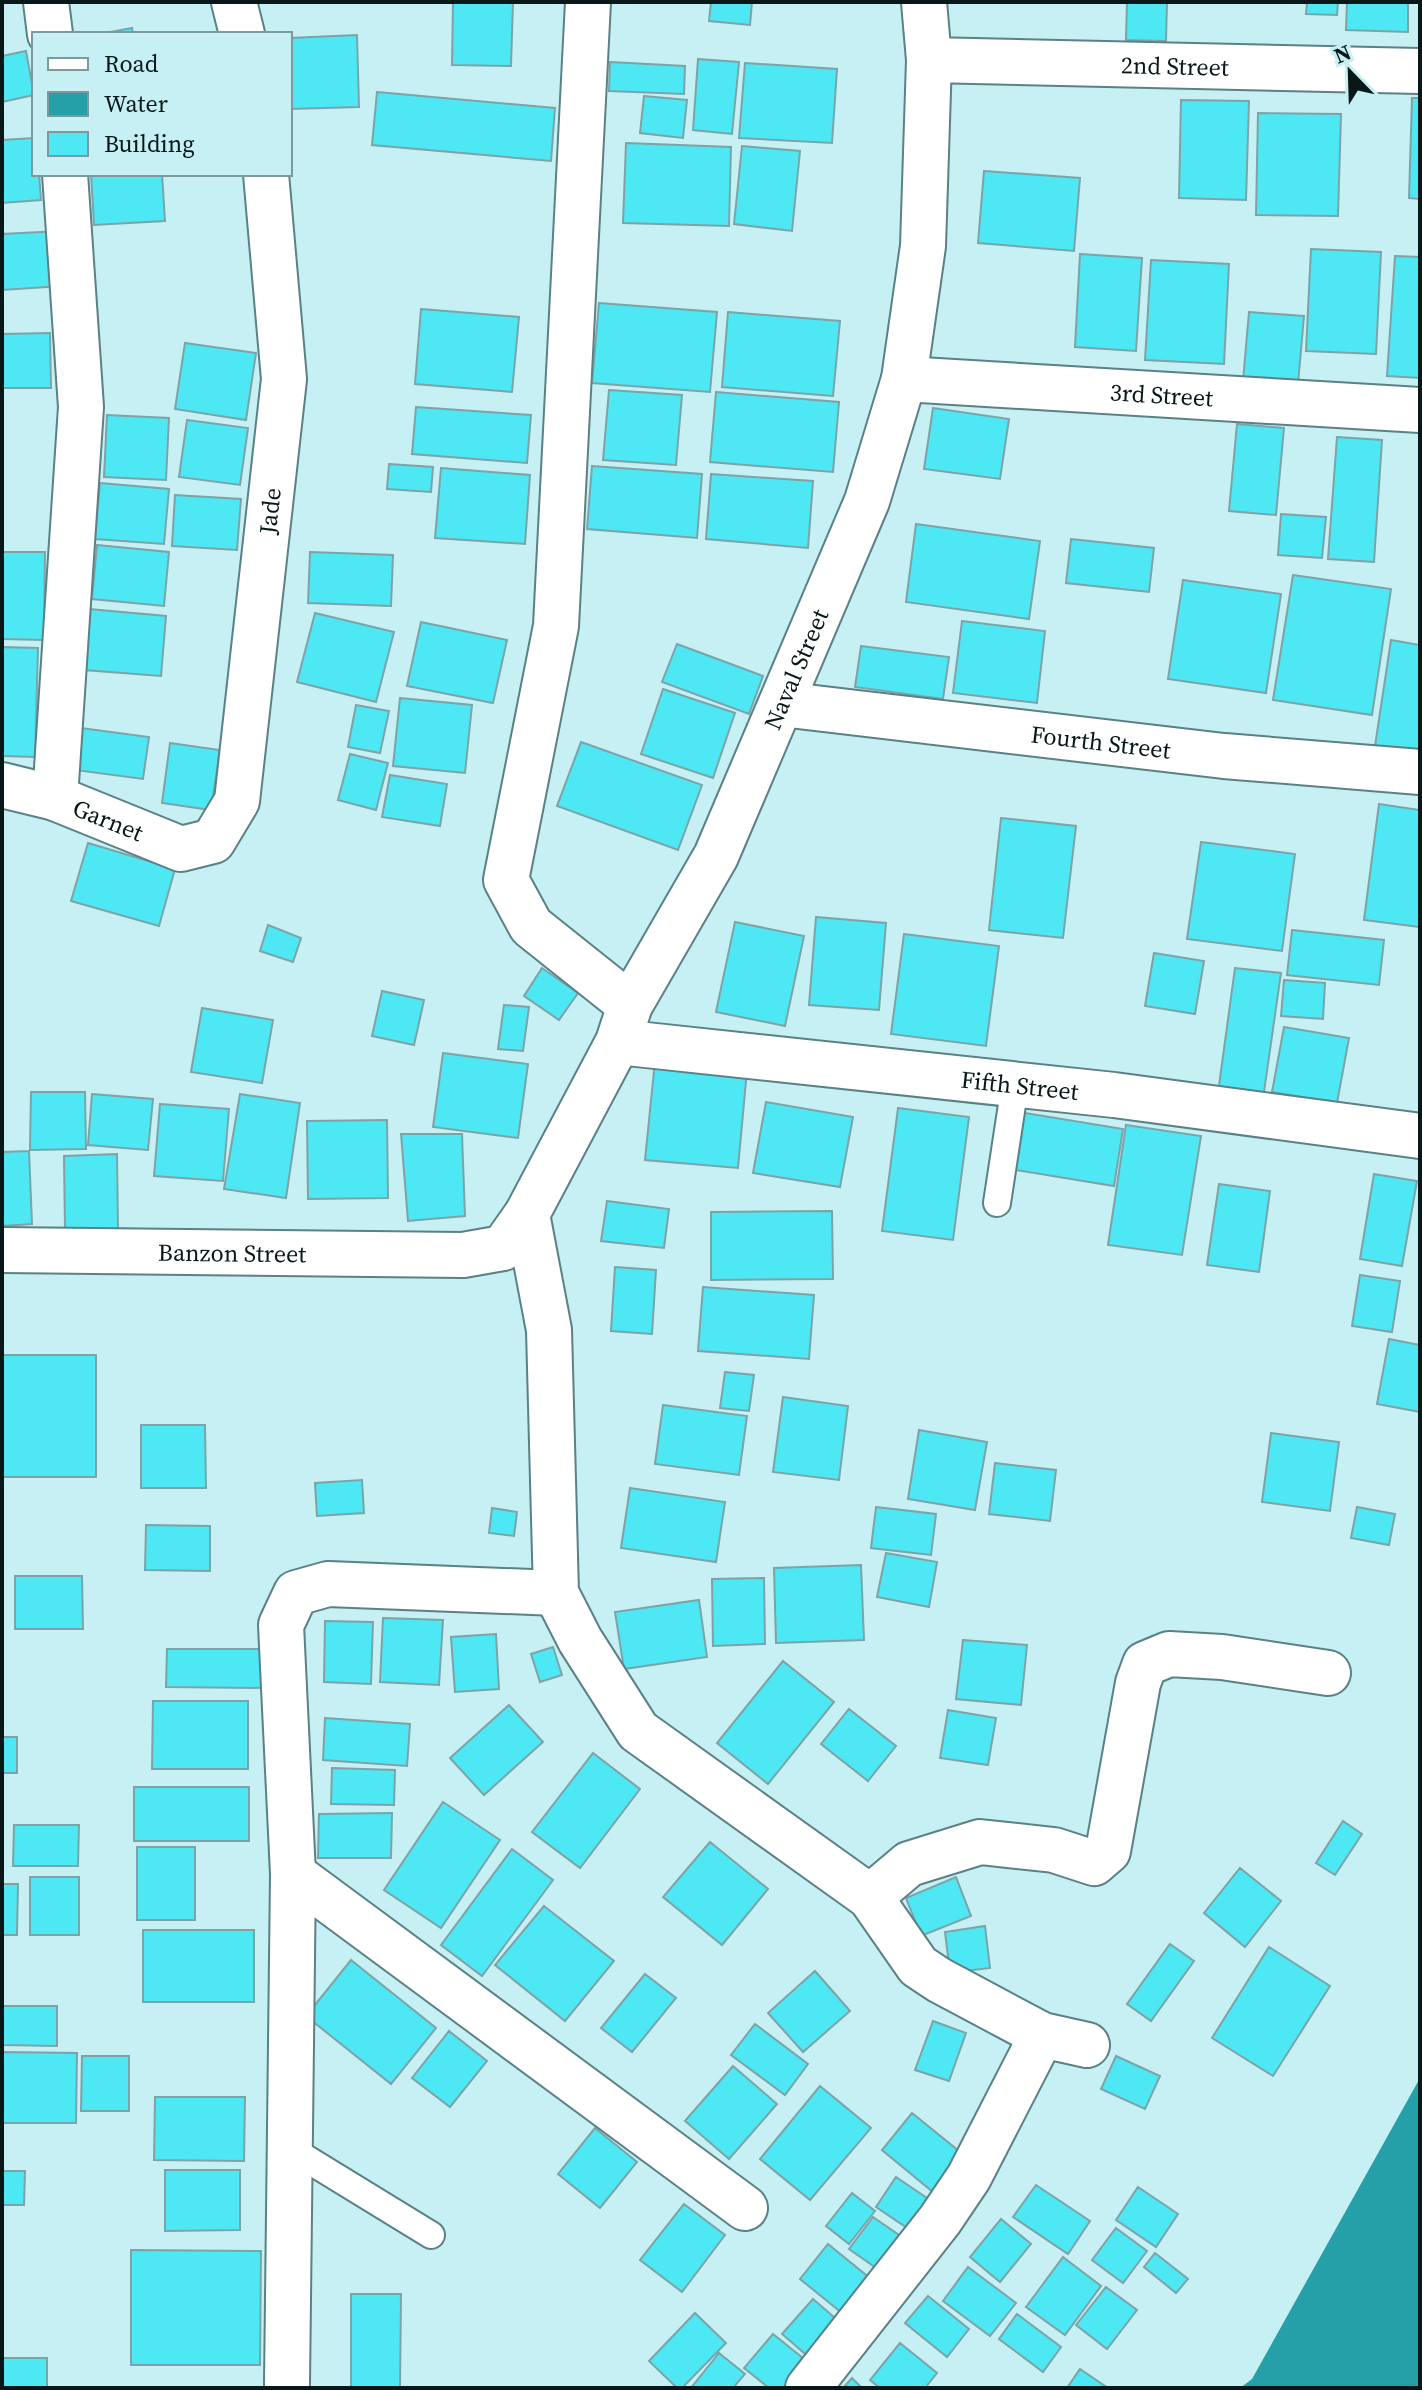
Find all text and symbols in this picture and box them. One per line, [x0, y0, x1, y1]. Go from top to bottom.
legend [32, 32, 292, 176]
north arrow [1310, 32, 1390, 112]
text: N [1329, 37, 1355, 71]
text: Road [104, 47, 159, 80]
street label: 2nd Street [1121, 48, 1229, 83]
text: Water [104, 87, 168, 120]
text: Building [104, 127, 195, 160]
street label: 3rd Street [1109, 375, 1214, 414]
street label: Jade [250, 486, 288, 537]
street label: Naval Street [755, 603, 836, 734]
street label: Fourth Street [1029, 717, 1173, 766]
street label: Garnet [68, 791, 149, 849]
street label: Fifth Street [959, 1062, 1081, 1108]
street label: Banzon Street [158, 1235, 306, 1270]

